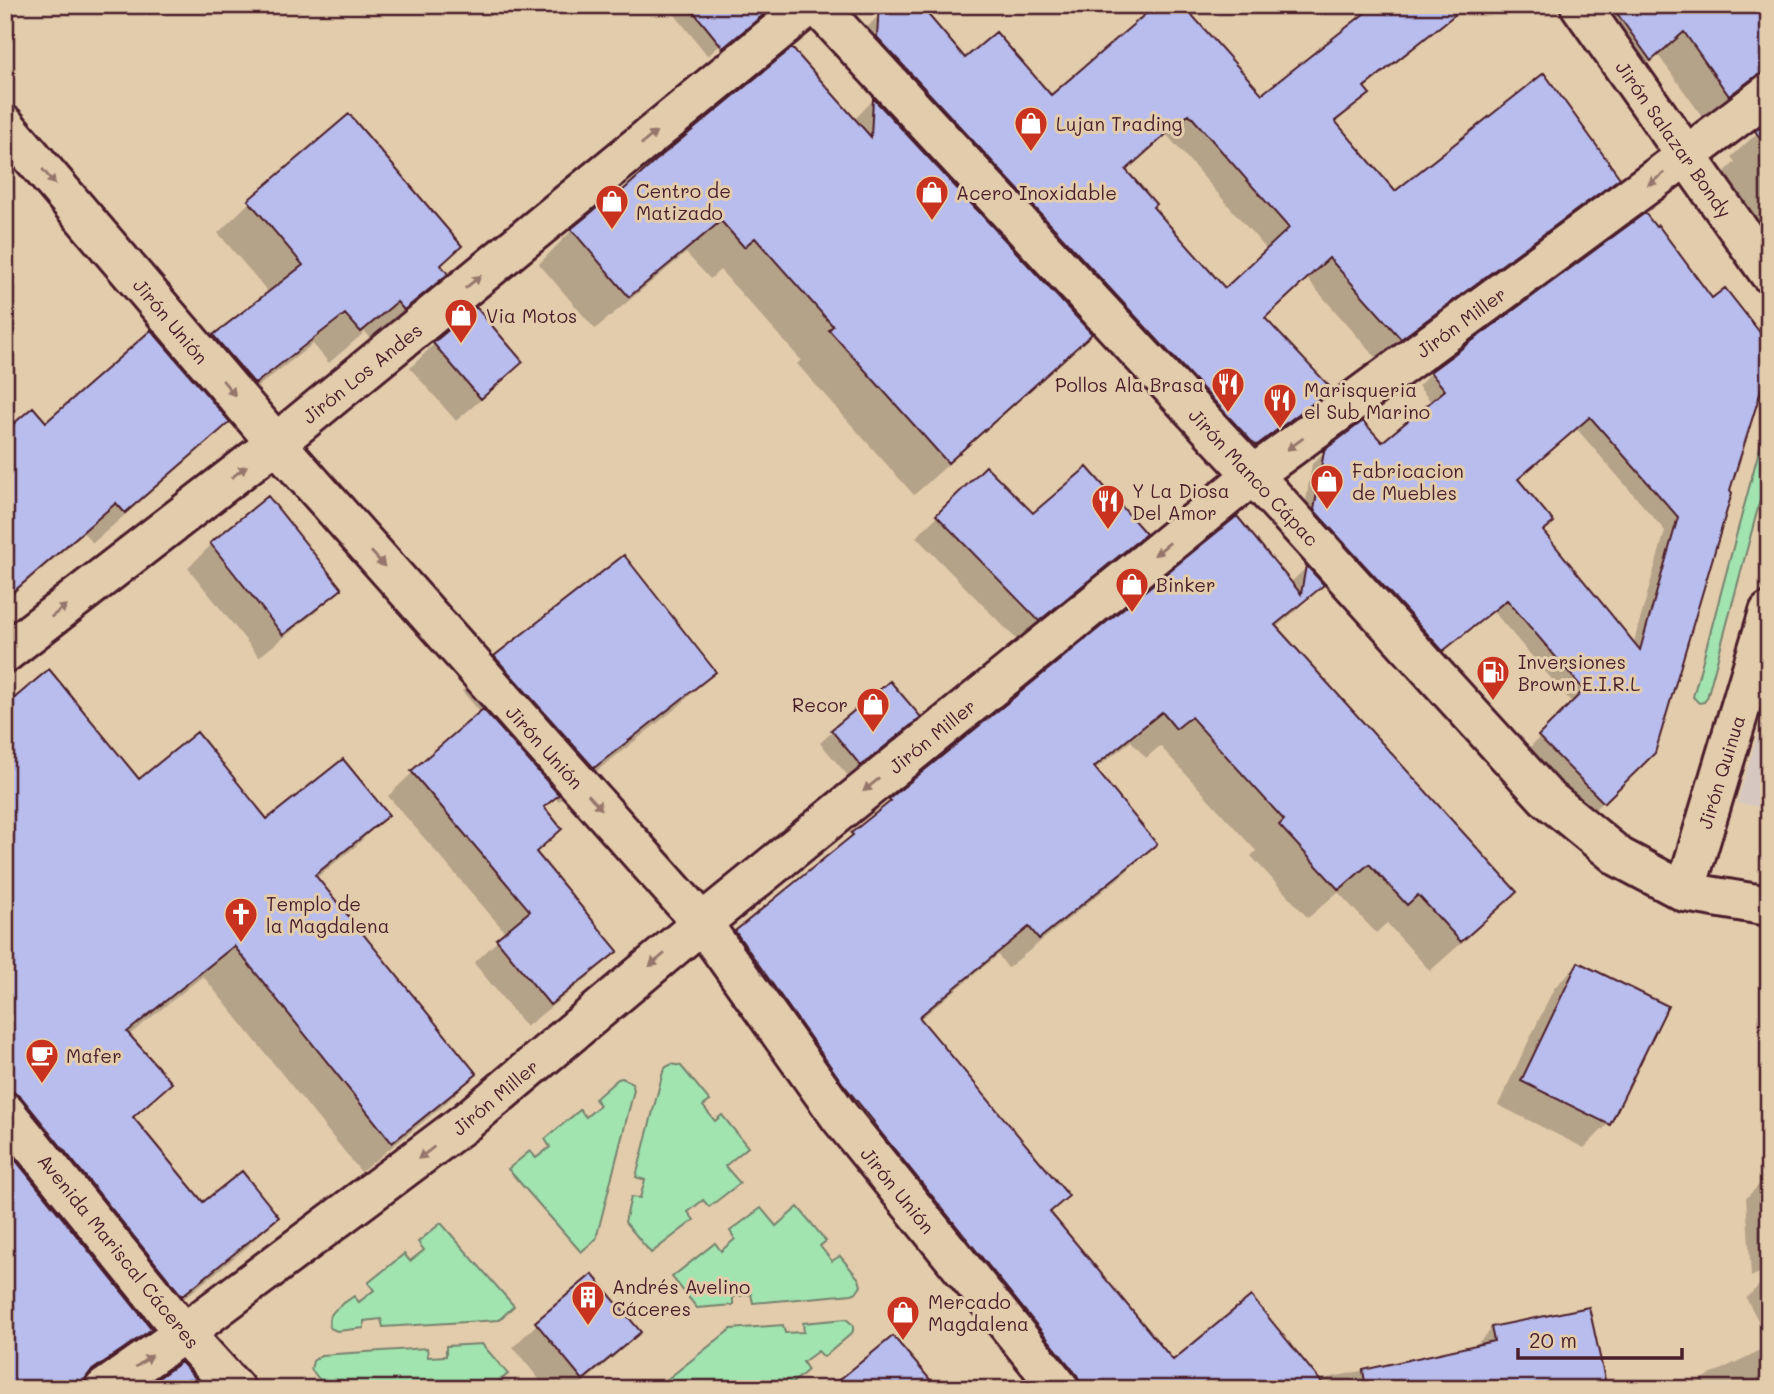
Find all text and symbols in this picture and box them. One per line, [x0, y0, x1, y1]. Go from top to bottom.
street label: Jirón Salazar Bondy [1610, 55, 1738, 223]
shop icon: Lujan Trading [1012, 104, 1050, 153]
place label: Lujan Trading [1056, 111, 1183, 136]
one-way arrow [640, 131, 657, 146]
one-way arrow [42, 168, 57, 186]
one-way arrow [1647, 171, 1665, 185]
shop icon: Acero Inoxidable [913, 173, 951, 222]
place label: Centro de Matizado [636, 178, 731, 225]
place label: Acero Inoxidable [956, 180, 1117, 205]
shop icon: Centro de Matizado [593, 182, 631, 231]
street label: Jirón Unión [128, 273, 214, 369]
one-way arrow [464, 275, 481, 290]
street label: Jirón Miller [1411, 281, 1511, 363]
shop icon: Via Motos [442, 296, 480, 345]
place label: Via Motos [486, 303, 577, 328]
street label: Jirón Los Andes [297, 317, 427, 429]
restaurant icon: Pollos Ala Brasa [1209, 365, 1247, 414]
place label: Pollos Ala Brasa [1055, 372, 1204, 397]
place label: Marisqueria el Sub Marino [1304, 377, 1430, 424]
one-way arrow [221, 379, 236, 397]
restaurant icon: Marisqueria el Sub Marino [1261, 381, 1299, 430]
street label: Jirón Manco Cápac [1184, 403, 1324, 551]
one-way arrow [1286, 437, 1304, 451]
place label: Fabricacion de Muebles [1352, 458, 1464, 505]
shop icon: Fabricacion de Muebles [1308, 462, 1346, 511]
one-way arrow [230, 465, 248, 479]
place label: Y La Diosa Del Amor [1132, 478, 1230, 525]
restaurant icon: Y La Diosa Del Amor [1089, 482, 1127, 531]
one-way arrow [1153, 541, 1170, 556]
one-way arrow [370, 550, 386, 567]
shop icon: Binker [1113, 565, 1151, 614]
place label: Binker [1156, 572, 1216, 597]
one-way arrow [50, 605, 68, 619]
place label: Inversiones Brown E.I.R.L [1518, 649, 1640, 696]
fuel station icon: Inversiones Brown E.I.R.L [1474, 653, 1512, 702]
shop icon: Recor [854, 685, 892, 734]
place label: Recor [792, 692, 848, 717]
street label: Jirón Miller [883, 693, 981, 779]
street label: Jirón Unión [501, 700, 589, 794]
street label: Jirón Quinua [1692, 712, 1750, 832]
one-way arrow [863, 777, 880, 792]
one-way arrow [587, 793, 603, 811]
place label: Templo de la Magdalena [266, 891, 389, 938]
church icon: Templo de la Magdalena [222, 895, 260, 944]
one-way arrow [649, 953, 667, 968]
cafe icon: Mafer [23, 1036, 61, 1085]
place label: Mafer [66, 1043, 122, 1068]
street label: Jirón Miller [447, 1054, 543, 1140]
street label: Jirón Unión [855, 1142, 941, 1238]
one-way arrow [417, 1145, 435, 1160]
street label: Avenida Mariscal Cáceres [33, 1148, 205, 1354]
place label: Andrés Avelino Cáceres [612, 1274, 750, 1321]
building icon: Andrés Avelino Cáceres [569, 1278, 607, 1327]
place label: Mercado Magdalena [928, 1289, 1029, 1336]
shop icon: Mercado Magdalena [884, 1293, 922, 1342]
scale bar [1518, 1317, 1683, 1361]
text: 20 m [1529, 1326, 1577, 1353]
one-way arrow [135, 1354, 153, 1368]

